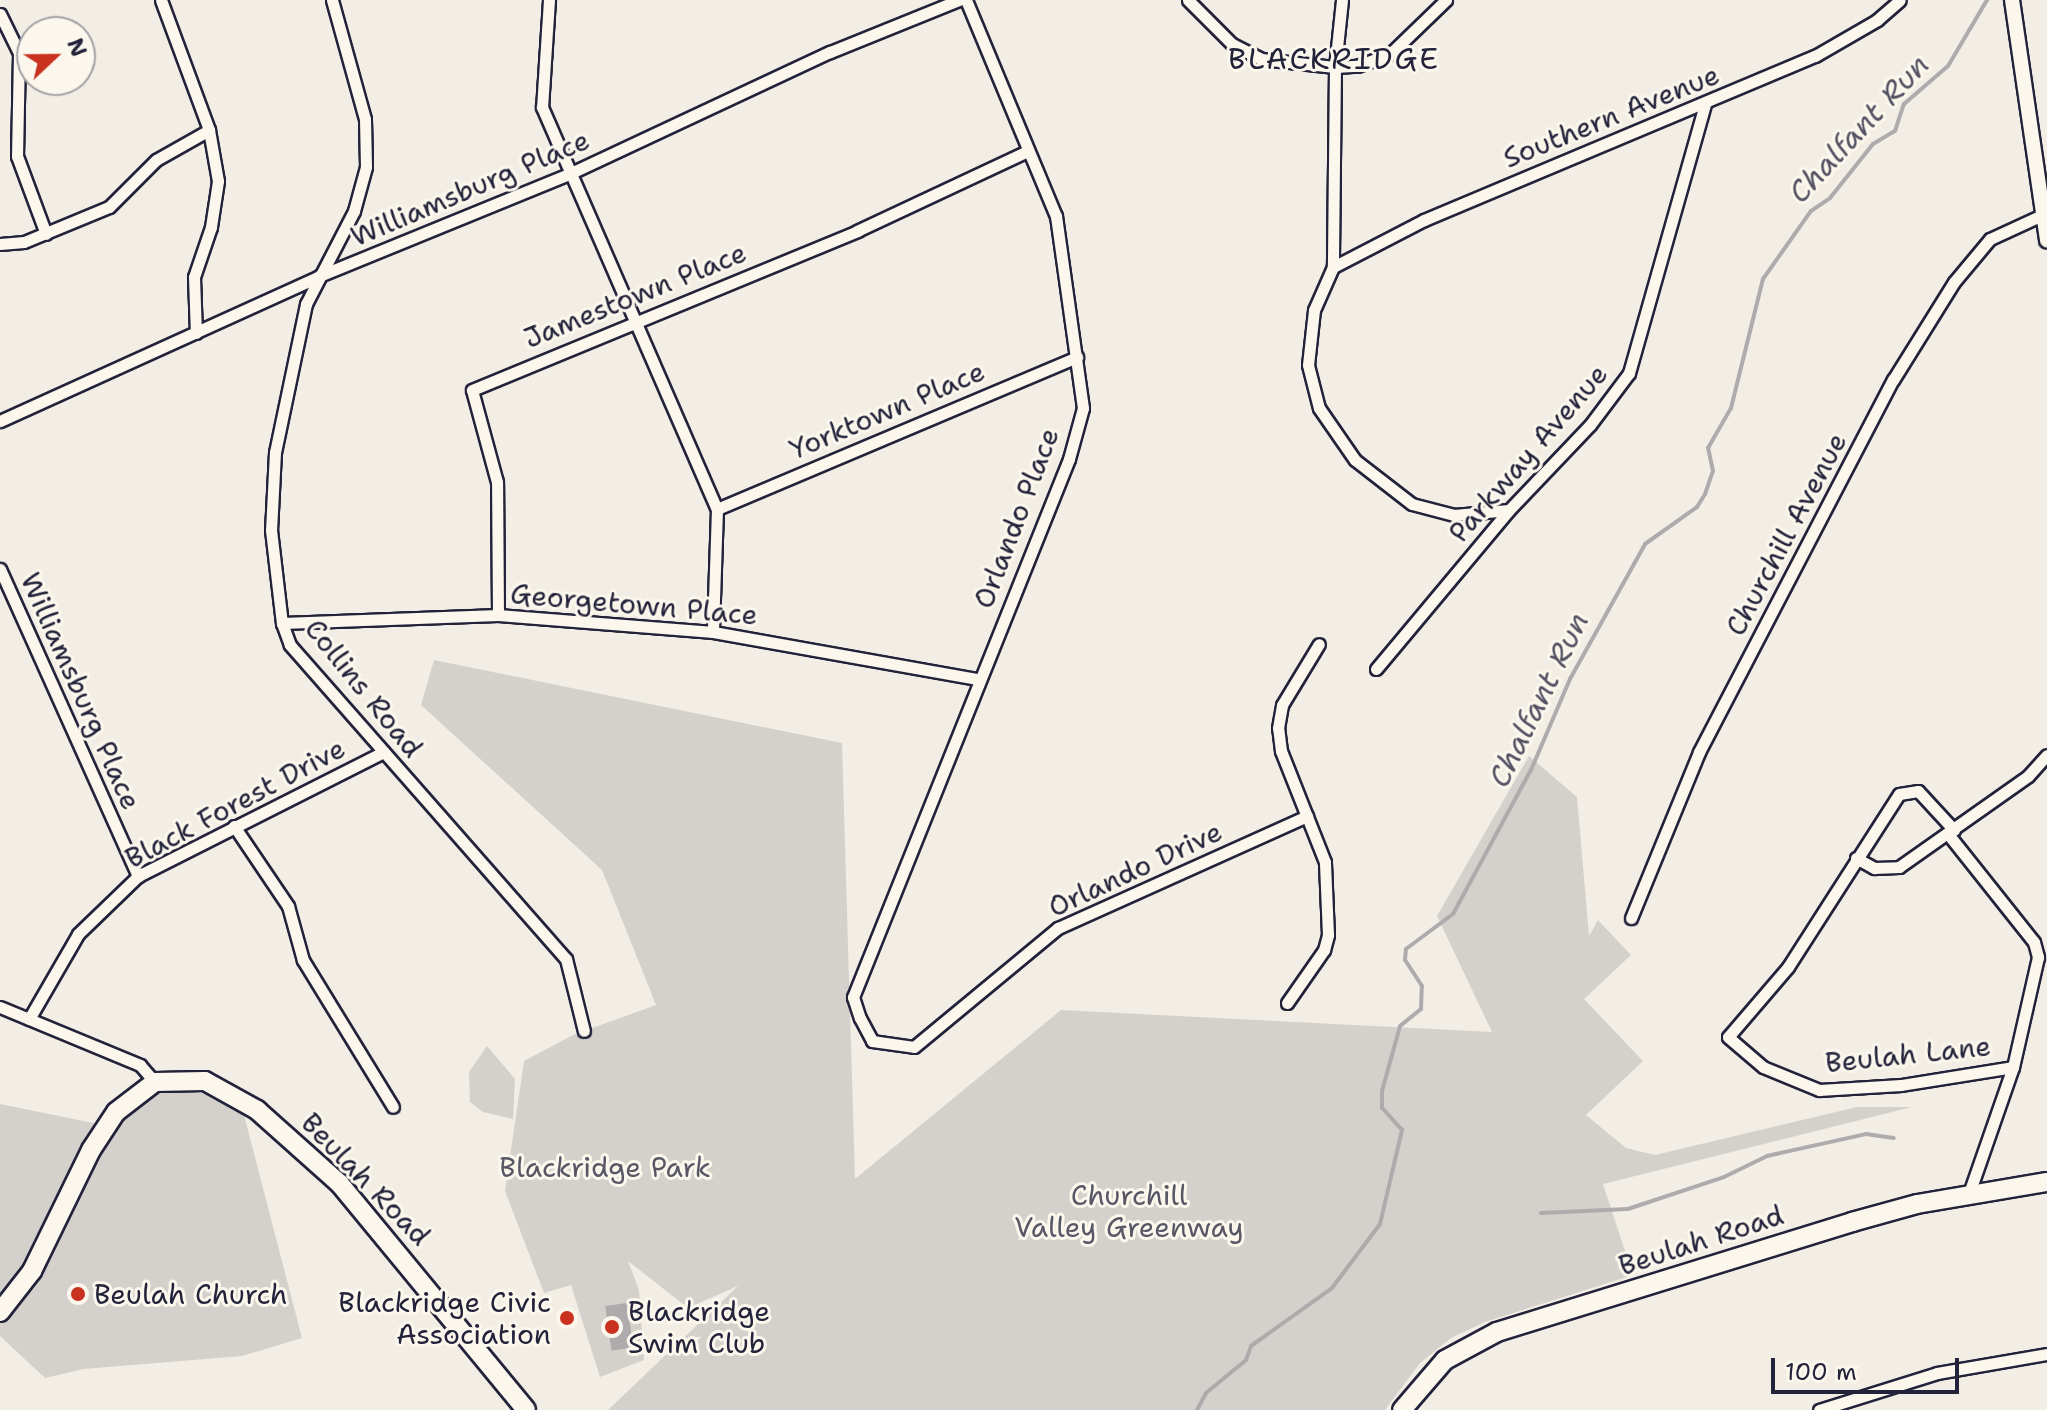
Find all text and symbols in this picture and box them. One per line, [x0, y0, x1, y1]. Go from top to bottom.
north arrow [16, 16, 96, 96]
text: N [60, 34, 94, 61]
district label: BLACKRIDGE [1228, 41, 1440, 77]
water label: Chalfant Run [1781, 47, 1937, 211]
street label: Southern Avenue [1498, 57, 1724, 175]
street label: Williamsburg Place [346, 123, 594, 253]
street label: Jamestown Place [519, 235, 751, 355]
street label: Yorktown Place [784, 354, 990, 466]
street label: Parkway Avenue [1442, 357, 1614, 549]
street label: Orlando Place [966, 423, 1066, 613]
street label: Churchill Avenue [1718, 427, 1854, 641]
street label: Williamsburg Place [14, 567, 148, 815]
street label: Georgetown Place [509, 576, 759, 632]
water label: Chalfant Run [1481, 607, 1597, 793]
street label: Collins Road [298, 612, 430, 764]
street label: Black Forest Drive [119, 731, 351, 875]
street label: Orlando Drive [1043, 814, 1227, 924]
street label: Beulah Lane [1824, 1029, 1992, 1079]
street label: Beulah Road [294, 1106, 438, 1252]
park label: Blackridge Park [499, 1150, 711, 1184]
park label: Churchill Valley Greenway [1014, 1178, 1244, 1244]
street label: Beulah Road [1614, 1198, 1788, 1282]
place label: Beulah Church [94, 1277, 288, 1311]
marker: Beulah Church [69, 1285, 87, 1303]
place label: Blackridge Civic Association [338, 1285, 551, 1351]
place label: Blackridge Swim Club [628, 1294, 770, 1360]
marker: Blackridge Civic Association [558, 1309, 576, 1327]
marker: Blackridge Swim Club [603, 1318, 621, 1336]
scale bar [1775, 1342, 1963, 1392]
text: 100 m [1785, 1356, 1857, 1388]

